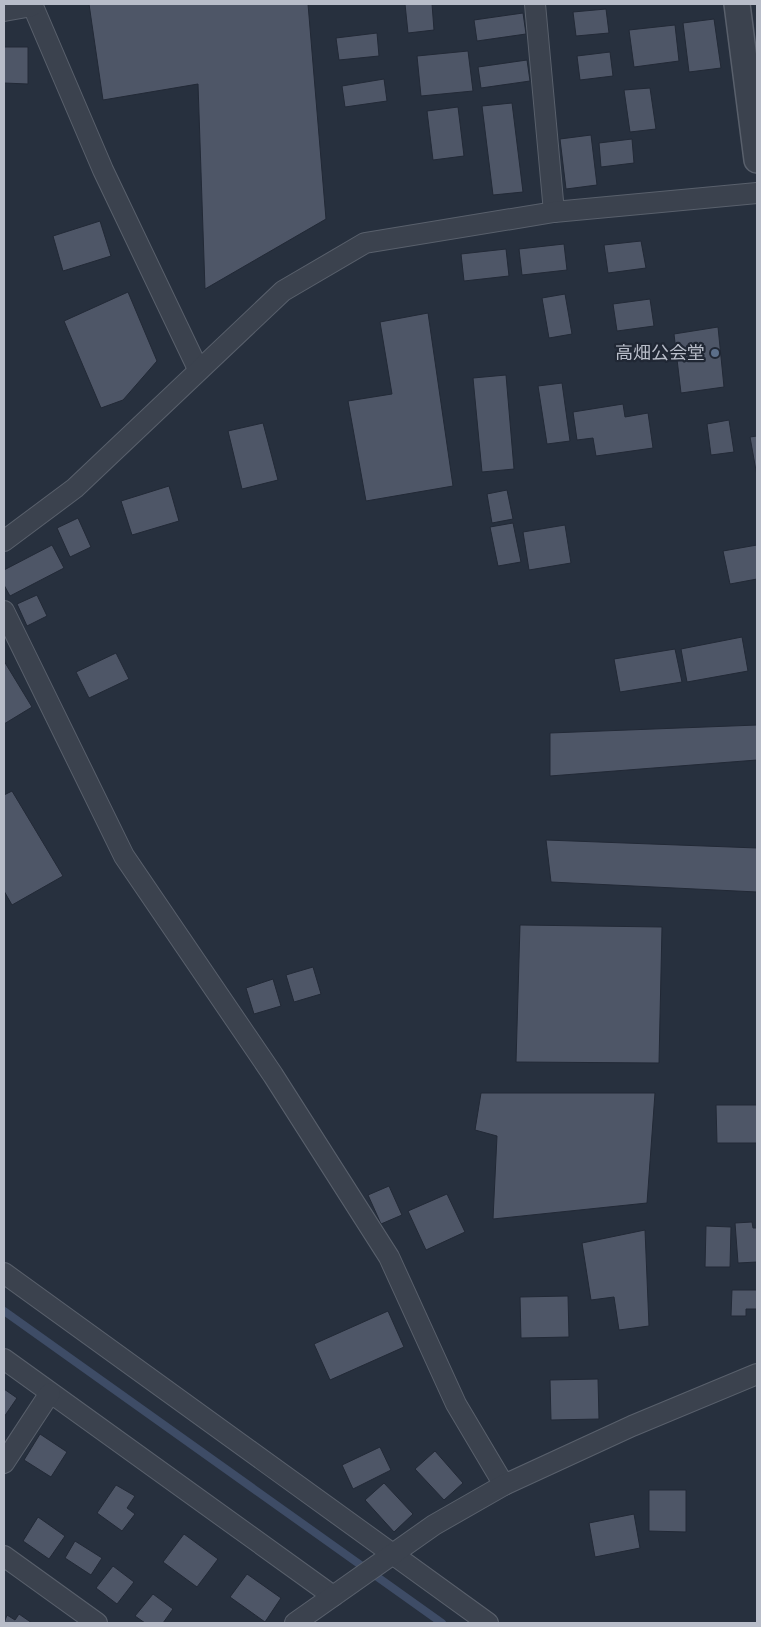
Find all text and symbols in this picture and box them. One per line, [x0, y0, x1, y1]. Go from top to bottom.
place label: 高畑公会堂 [615, 339, 705, 366]
marker: 高畑公会堂 [709, 347, 721, 359]

